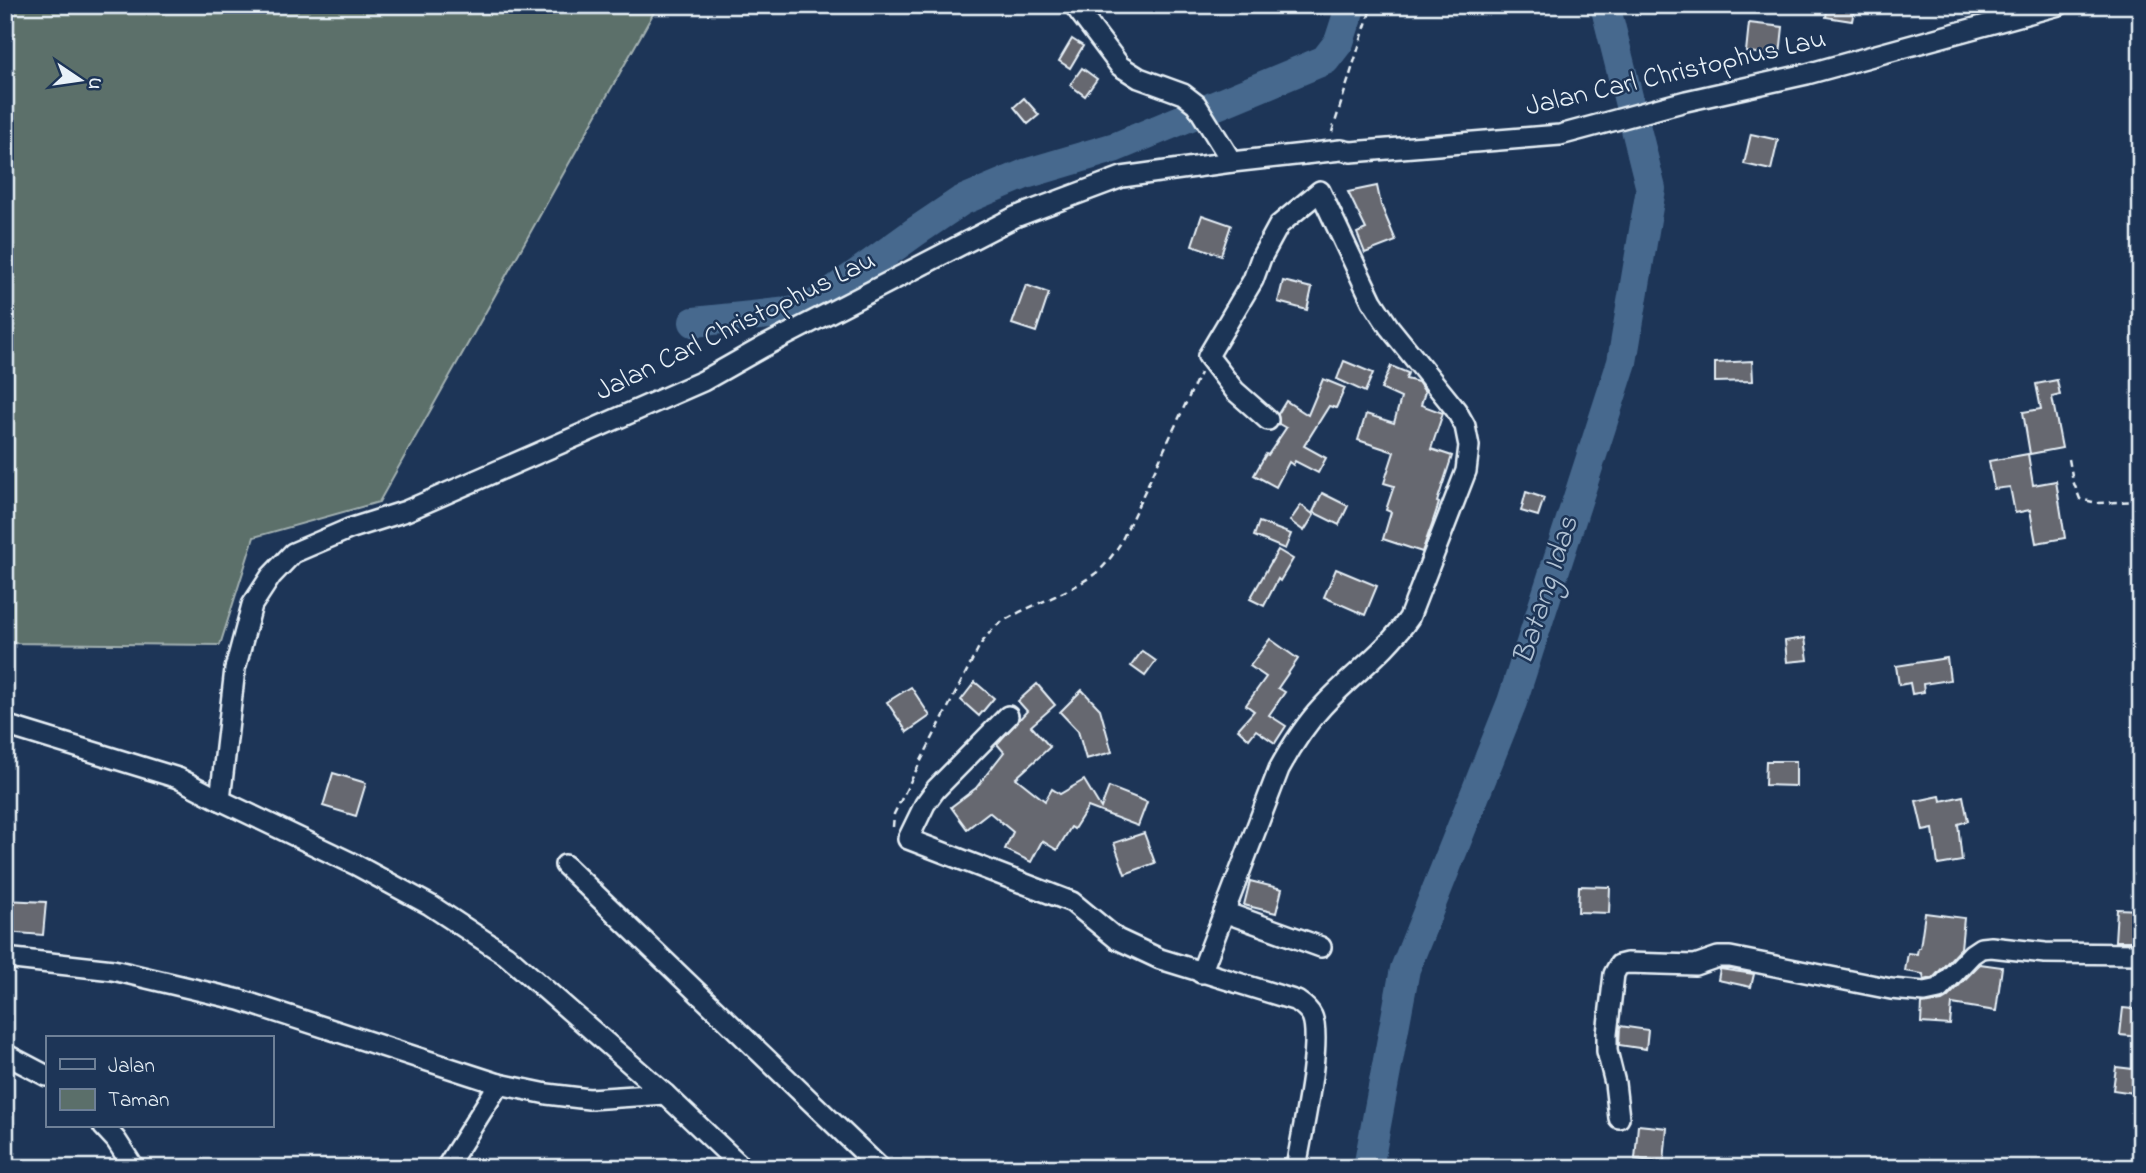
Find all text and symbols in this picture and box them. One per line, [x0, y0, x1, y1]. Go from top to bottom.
street label: Jalan Carl Christophus Lau [1522, 19, 1830, 129]
north arrow [46, 46, 116, 116]
text: U [80, 74, 109, 92]
street label: Jalan Carl Christophus Lau [589, 241, 883, 413]
water label: Batang Idas [1502, 510, 1592, 671]
legend [46, 1036, 273, 1128]
text: Jalan [108, 1052, 155, 1082]
text: Taman [108, 1086, 169, 1116]

